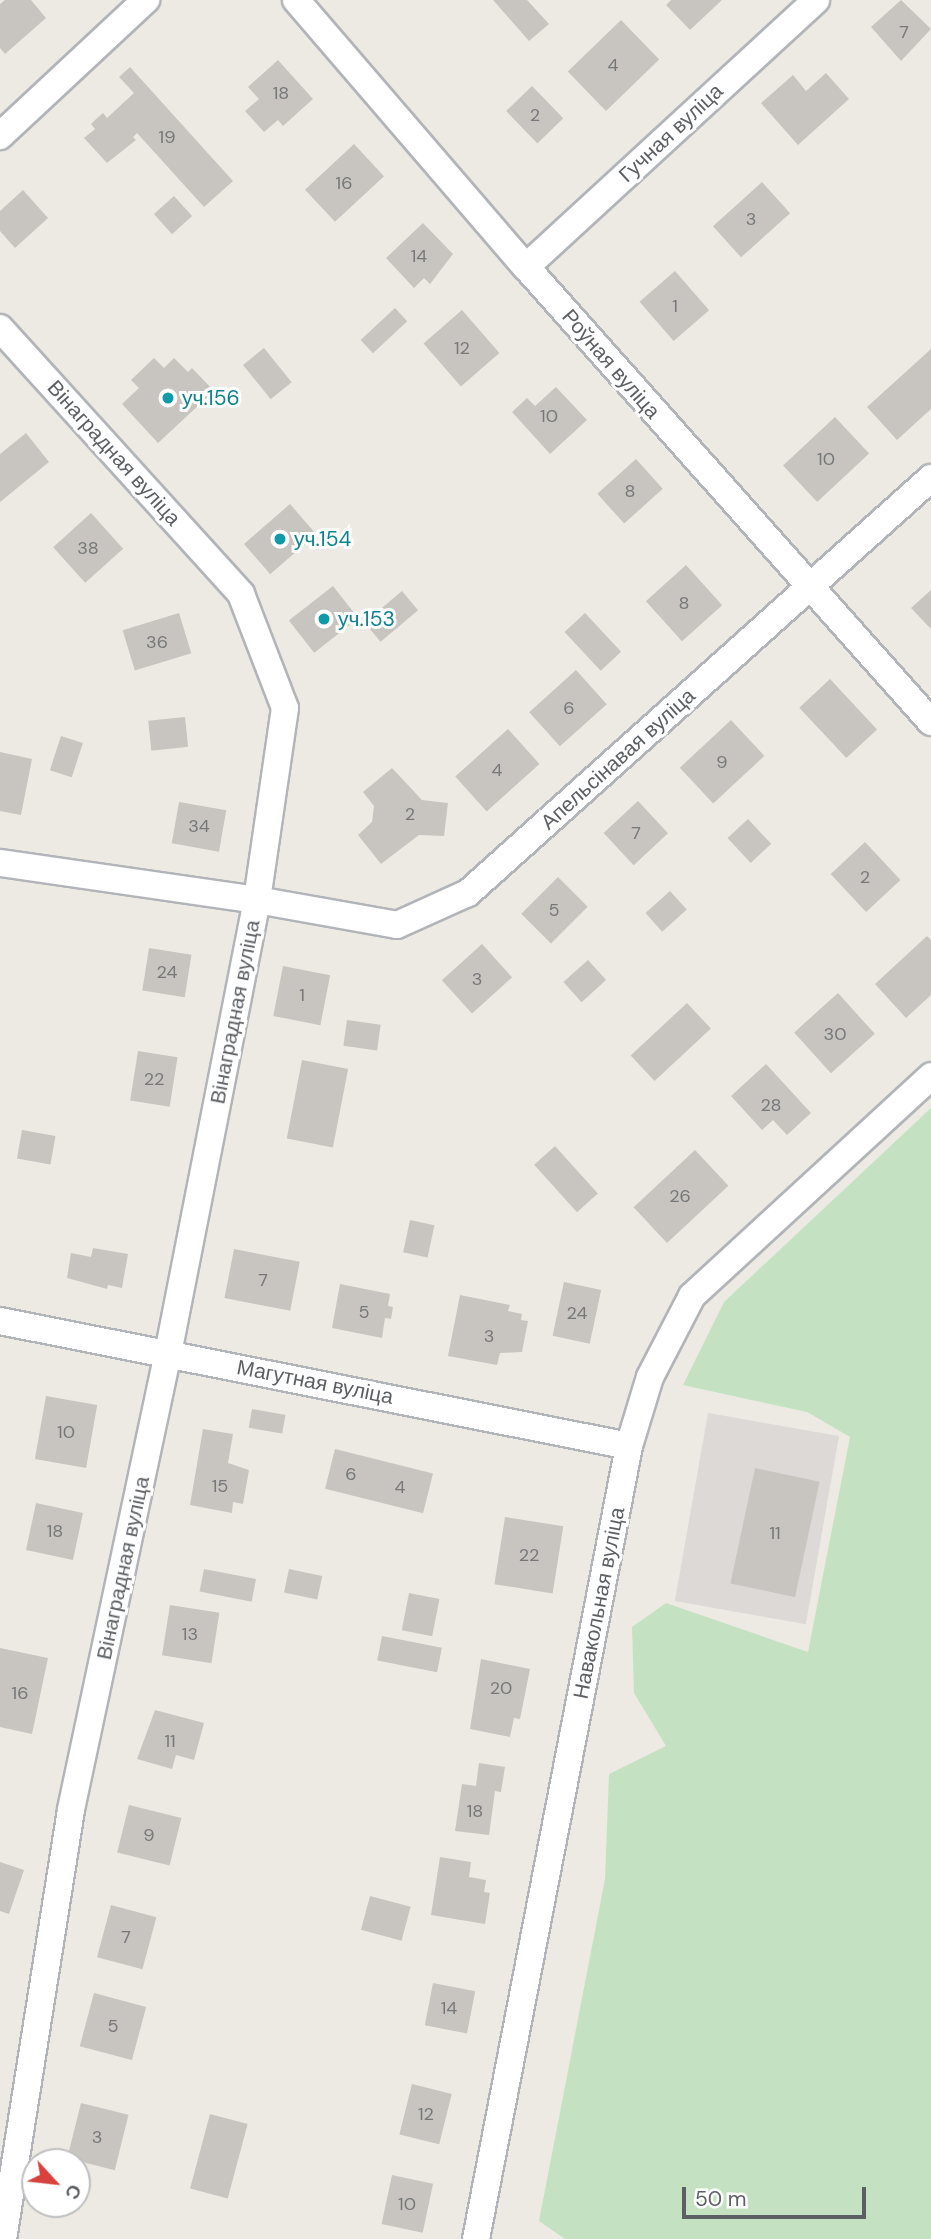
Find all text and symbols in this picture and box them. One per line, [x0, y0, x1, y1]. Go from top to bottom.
house number: 7 [899, 21, 909, 43]
house number: 4 [608, 54, 618, 76]
street label: Гучная вуліца [614, 78, 728, 188]
house number: 18 [273, 82, 289, 104]
house number: 2 [530, 104, 540, 126]
house number: 19 [159, 126, 175, 148]
house number: 16 [336, 172, 352, 194]
house number: 3 [746, 208, 756, 230]
house number: 14 [411, 245, 427, 267]
house number: 1 [672, 295, 678, 317]
street label: Роўная вуліца [557, 304, 665, 424]
house number: 12 [454, 337, 470, 359]
street label: Вінаградная вуліца [42, 375, 186, 531]
place label: уч.156 [182, 385, 240, 411]
marker: уч.156 [160, 390, 176, 406]
house number: 10 [540, 405, 558, 427]
house number: 10 [817, 448, 835, 470]
house number: 8 [625, 480, 635, 502]
place label: уч.154 [294, 526, 351, 552]
marker: уч.154 [272, 531, 288, 547]
house number: 38 [77, 537, 99, 559]
house number: 8 [679, 592, 689, 614]
place label: уч.153 [338, 606, 395, 632]
marker: уч.153 [316, 611, 332, 627]
house number: 36 [146, 631, 168, 653]
street label: Апельсінавая вуліца [536, 683, 700, 835]
house number: 6 [563, 697, 575, 719]
house number: 9 [716, 751, 728, 773]
house number: 4 [492, 759, 502, 781]
house number: 2 [405, 803, 415, 825]
house number: 34 [188, 815, 210, 837]
house number: 7 [631, 822, 641, 844]
house number: 2 [860, 866, 870, 888]
house number: 5 [549, 899, 559, 921]
street label: Вінаградная вуліца [205, 918, 265, 1106]
house number: 24 [157, 961, 177, 983]
house number: 3 [472, 968, 482, 990]
house number: 1 [299, 984, 305, 1006]
house number: 30 [824, 1023, 846, 1045]
house number: 22 [144, 1068, 164, 1090]
house number: 28 [760, 1094, 782, 1116]
house number: 26 [669, 1185, 691, 1207]
house number: 7 [258, 1269, 268, 1291]
house number: 5 [359, 1301, 369, 1323]
house number: 24 [567, 1302, 587, 1324]
house number: 3 [484, 1325, 494, 1347]
street label: Магутная вуліца [235, 1354, 395, 1410]
house number: 10 [57, 1421, 75, 1443]
house number: 6 [345, 1463, 357, 1485]
street label: Вінаградная вуліца [91, 1474, 155, 1662]
house number: 15 [212, 1475, 228, 1497]
house number: 4 [395, 1476, 405, 1498]
street label: Навакольная вуліца [568, 1505, 630, 1701]
house number: 18 [47, 1520, 63, 1542]
house number: 11 [769, 1522, 781, 1544]
house number: 22 [519, 1544, 539, 1566]
house number: 13 [182, 1623, 198, 1645]
house number: 20 [490, 1677, 512, 1699]
house number: 16 [12, 1682, 28, 1704]
house number: 11 [164, 1730, 176, 1752]
house number: 18 [467, 1800, 483, 1822]
house number: 9 [143, 1824, 155, 1846]
house number: 7 [121, 1926, 131, 1948]
house number: 14 [441, 1997, 457, 2019]
house number: 5 [108, 2015, 118, 2037]
house number: 12 [418, 2103, 434, 2125]
house number: 3 [92, 2126, 102, 2148]
north arrow [21, 2148, 91, 2218]
scale bar [686, 2172, 870, 2216]
text: С [59, 2180, 88, 2204]
text: 50 m [695, 2185, 746, 2213]
house number: 10 [398, 2193, 416, 2215]

